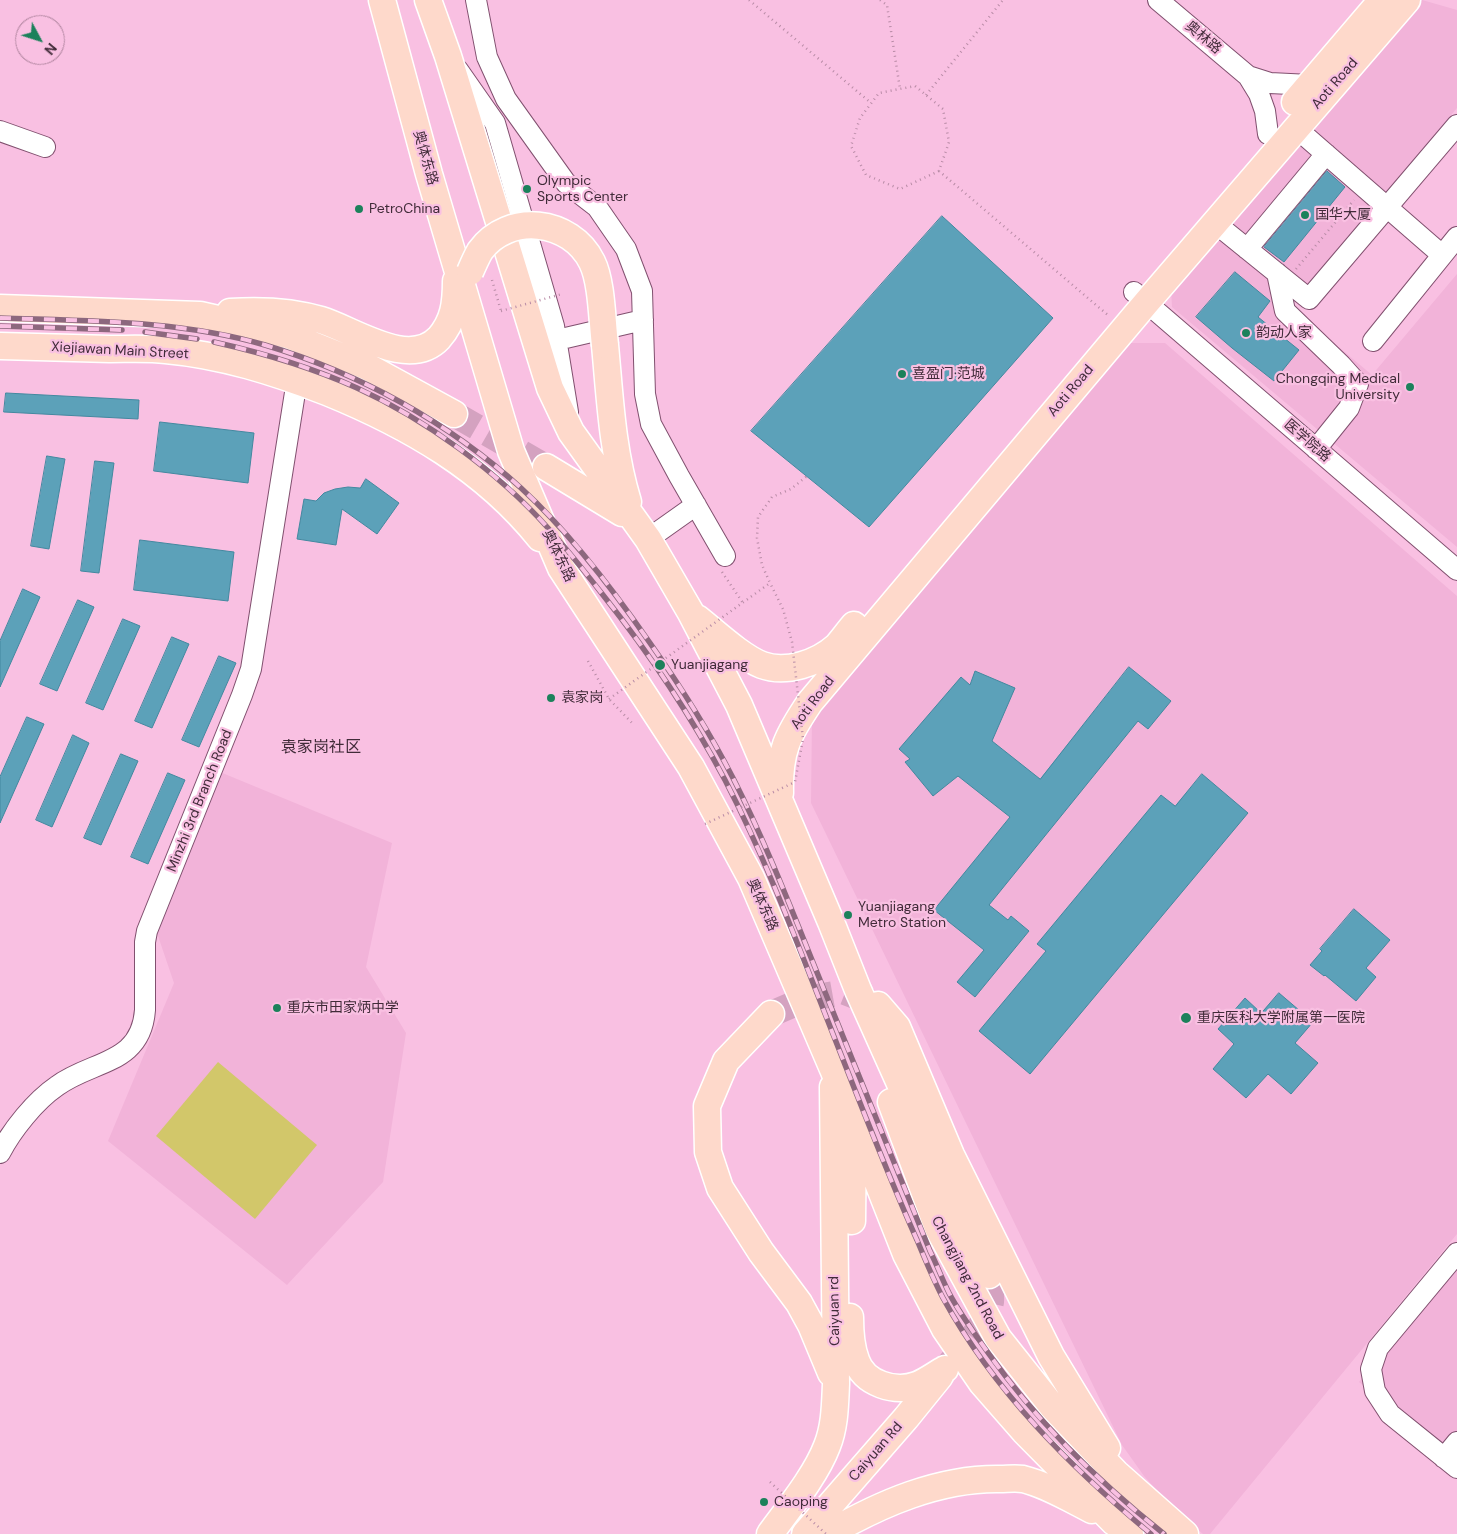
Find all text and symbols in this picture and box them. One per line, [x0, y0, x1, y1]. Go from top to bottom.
north arrow [15, 15, 65, 65]
street label: 奥林路 [1182, 18, 1224, 58]
text: N [41, 39, 61, 59]
street label: Aoti Road [1308, 55, 1362, 113]
street label: 奥体东路 [409, 129, 441, 187]
place label: Olympic Sports Center [537, 173, 628, 206]
marker: Olympic Sports Center [521, 183, 533, 195]
place label: PetroChina [369, 201, 440, 217]
marker: PetroChina [353, 203, 365, 215]
place label: 国华大厦 [1315, 207, 1371, 223]
marker: 国华大厦 [1299, 209, 1311, 221]
place label: 韵动人家 [1256, 325, 1312, 341]
marker: 韵动人家 [1240, 327, 1252, 339]
street label: Xiejiawan Main Street [51, 339, 189, 363]
street label: Aoti Road [1045, 362, 1097, 420]
place label: 喜盈门·范城 [912, 366, 985, 382]
marker: 喜盈门·范城 [896, 368, 908, 380]
place label: Chongqing Medical University [1276, 371, 1400, 404]
marker: Chongqing Medical University [1404, 381, 1416, 393]
street label: 医学院路 [1280, 416, 1334, 466]
street label: 奥体东路 [538, 527, 578, 585]
place label: Yuanjiagang [671, 657, 748, 673]
marker: Yuanjiagang [653, 658, 667, 672]
street label: Aoti Road [788, 673, 838, 733]
place label: 袁家岗 [561, 690, 603, 706]
marker: 袁家岗 [545, 692, 557, 704]
street label: Minzhi 3rd Branch Road [164, 727, 236, 875]
district label: 袁家岗社区 [281, 738, 361, 758]
street label: 奥体东路 [743, 876, 781, 934]
place label: Yuanjiagang Metro Station [858, 899, 946, 932]
marker: Yuanjiagang Metro Station [842, 909, 854, 921]
place label: 重庆市田家炳中学 [287, 1000, 399, 1016]
marker: 重庆市田家炳中学 [271, 1002, 283, 1014]
place label: 重庆医科大学附属第一医院 [1197, 1010, 1365, 1026]
marker: 重庆医科大学附属第一医院 [1179, 1011, 1193, 1025]
street label: Changjiang 2nd Road [927, 1214, 1007, 1342]
street label: Caiyuan rd [826, 1276, 844, 1346]
street label: Caiyuan Rd [846, 1419, 906, 1485]
place label: Caoping [774, 1494, 828, 1510]
marker: Caoping [758, 1496, 770, 1508]

